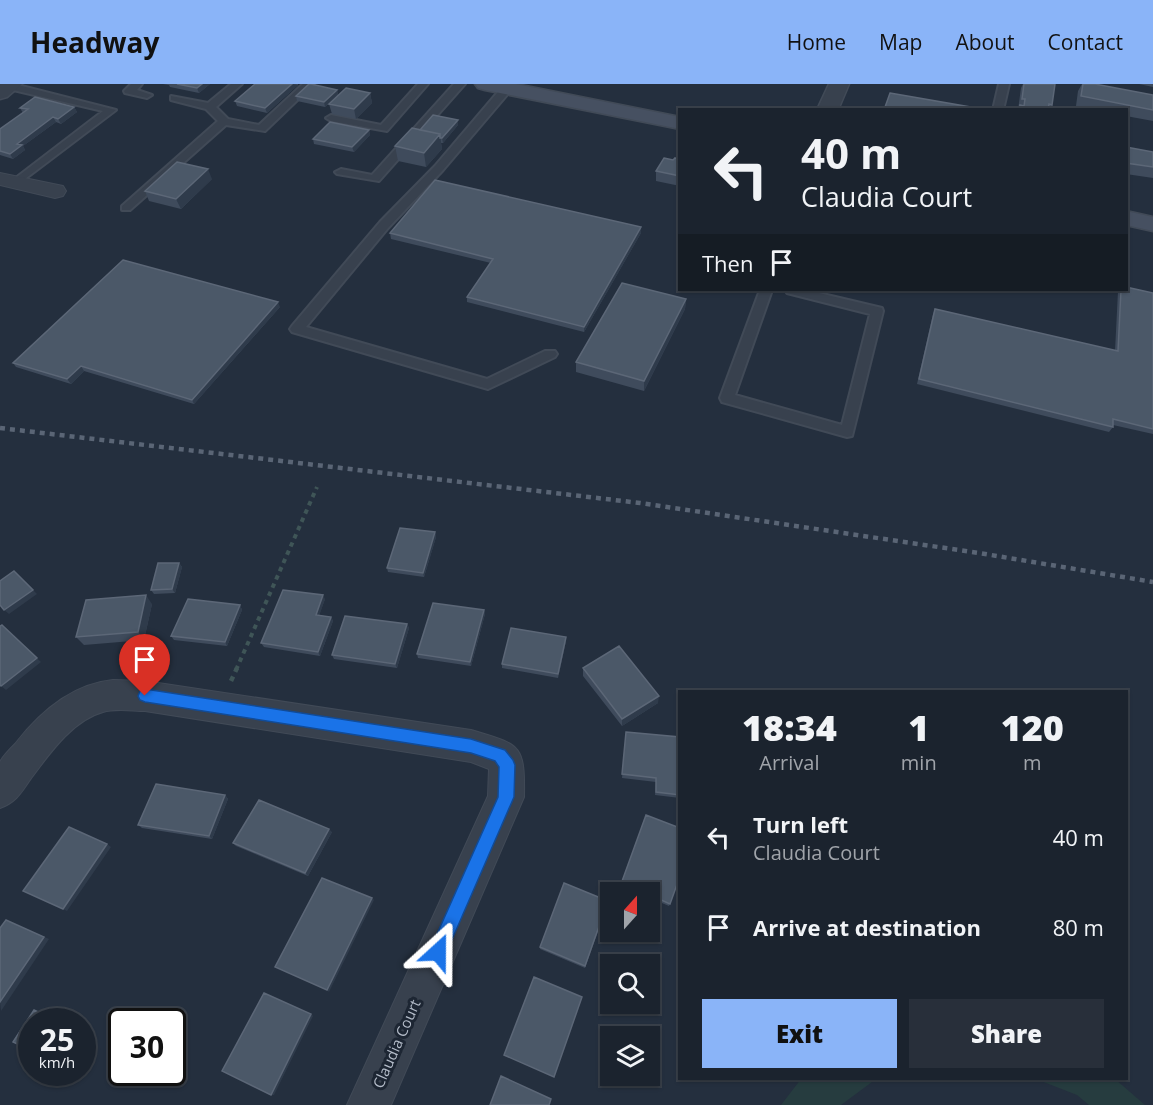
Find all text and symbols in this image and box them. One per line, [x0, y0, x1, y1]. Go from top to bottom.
text: Headway [30, 23, 159, 61]
text: Home [787, 28, 846, 56]
text: Map [879, 28, 922, 56]
text: About [955, 28, 1015, 56]
text: Contact [1048, 28, 1123, 56]
text: 40 m [801, 124, 901, 181]
icon: left [702, 132, 780, 210]
text: Claudia Court [801, 178, 972, 215]
icon: arrive [765, 246, 798, 279]
text: Then [702, 248, 753, 278]
pin [119, 634, 170, 696]
icon: arrive [128, 643, 161, 676]
text: 18:34 [742, 703, 837, 752]
text: 1 [908, 703, 929, 752]
text: 120 [1001, 703, 1064, 752]
text: Arrival [759, 749, 820, 776]
text: min [901, 749, 937, 776]
text: m [1023, 749, 1042, 776]
text: Turn left [753, 809, 848, 839]
icon: left [702, 821, 735, 854]
text: 40 m [1053, 822, 1104, 852]
text: Claudia Court [753, 839, 880, 866]
north arrow [600, 882, 660, 942]
map controls [600, 882, 660, 1086]
icon: arrive [702, 911, 735, 944]
text: Arrive at destination [753, 912, 981, 942]
text: 80 m [1053, 912, 1104, 942]
position arrow [406, 920, 470, 984]
button: search [600, 954, 660, 1014]
street label: Claudia Court [368, 996, 425, 1091]
button: Exit [702, 999, 897, 1068]
button: Share [909, 999, 1104, 1068]
speed limit sign: 30 [108, 1008, 186, 1086]
text: 25 [40, 1019, 74, 1060]
button: layers [600, 1026, 660, 1086]
text: km/h [39, 1052, 75, 1072]

